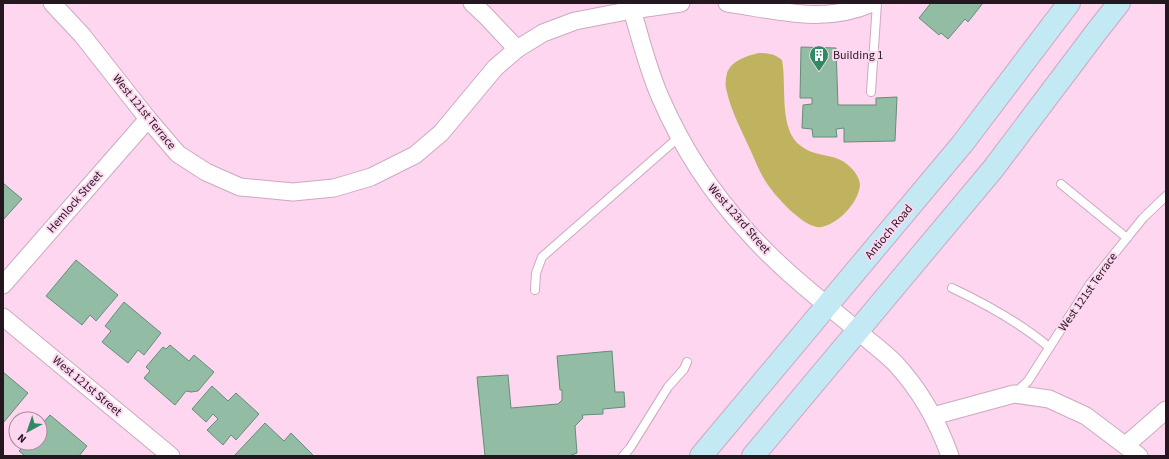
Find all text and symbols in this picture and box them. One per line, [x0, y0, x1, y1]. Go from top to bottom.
building icon: Building 1 [808, 44, 830, 72]
place label: Building 1 [833, 47, 883, 64]
street label: West 121st Terrace [108, 71, 180, 153]
street label: Hemlock Street [43, 167, 107, 237]
street label: West 123rd Street [704, 180, 774, 258]
street label: Antioch Road [861, 201, 917, 263]
street label: West 121st Terrace [1054, 249, 1122, 335]
street label: West 121st Street [49, 352, 125, 420]
north arrow [8, 411, 48, 451]
text: N [14, 430, 30, 446]

